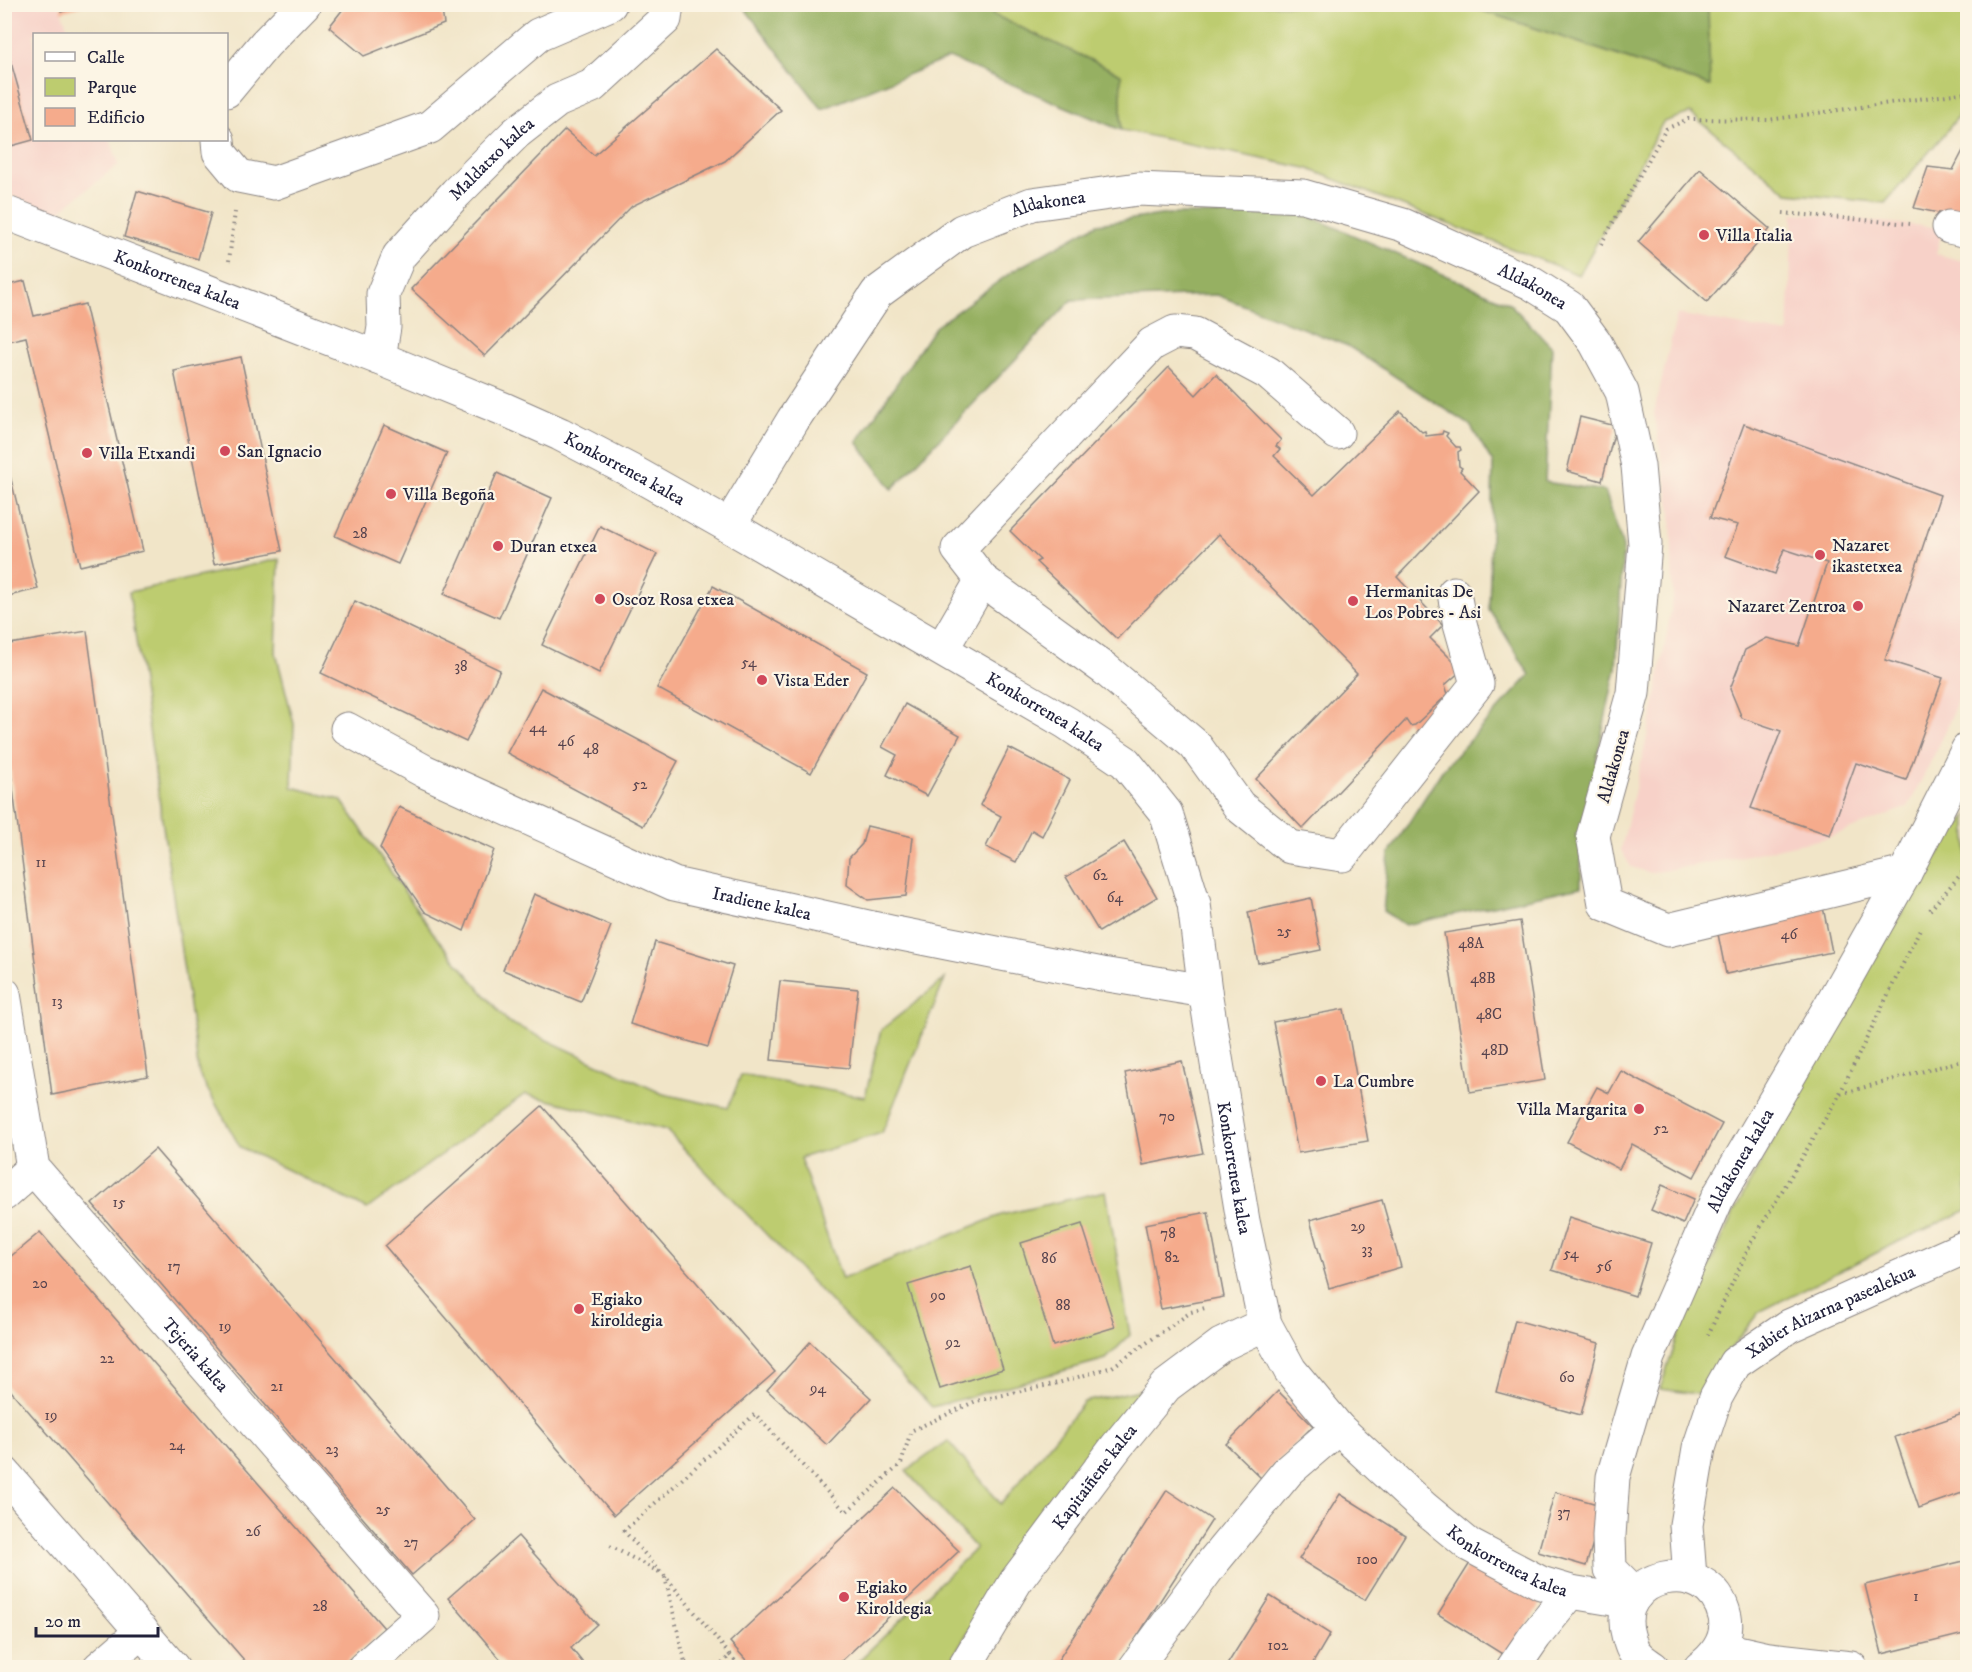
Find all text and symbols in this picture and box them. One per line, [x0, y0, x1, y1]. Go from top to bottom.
legend [33, 33, 228, 141]
text: Calle [87, 47, 125, 69]
text: Parque [87, 77, 137, 99]
text: Edificio [87, 107, 145, 129]
street label: Maldatxo kalea [445, 113, 539, 206]
street label: Aldakonea [1008, 187, 1087, 223]
place label: Villa Italia [1715, 225, 1793, 247]
marker: Villa Italia [1697, 228, 1711, 242]
street label: Konkorrenea kalea [110, 246, 244, 315]
street label: Aldakonea [1494, 259, 1571, 315]
street label: Konkorrenea kalea [560, 428, 689, 511]
place label: San Ignacio [237, 441, 322, 463]
place label: Villa Etxandi [98, 443, 195, 465]
marker: San Ignacio [218, 444, 232, 458]
marker: Villa Etxandi [80, 446, 94, 460]
place label: Villa Begoña [402, 484, 495, 506]
marker: Villa Begoña [384, 487, 398, 501]
house number: 28 [353, 524, 367, 543]
place label: Nazaret ikastetxea [1832, 535, 1902, 578]
place label: Duran etxea [510, 536, 597, 558]
marker: Duran etxea [491, 539, 505, 553]
marker: Nazaret ikastetxea [1813, 548, 1827, 562]
place label: Hermanitas De Los Pobres - Asi [1365, 581, 1481, 624]
place label: Oscoz Rosa etxea [612, 589, 735, 611]
marker: Oscoz Rosa etxea [593, 592, 607, 606]
marker: Hermanitas De Los Pobres - Asi [1346, 594, 1360, 608]
place label: Nazaret Zentroa [1728, 596, 1846, 618]
marker: Nazaret Zentroa [1851, 599, 1865, 613]
house number: 54 [741, 653, 757, 672]
house number: 38 [454, 657, 468, 676]
street label: Konkorrenea kalea [982, 668, 1108, 757]
place label: Vista Eder [773, 670, 849, 692]
marker: Vista Eder [755, 673, 769, 687]
house number: 44 [529, 718, 547, 737]
street label: Aldakonea [1593, 727, 1635, 806]
house number: 46 [558, 732, 575, 751]
house number: 48 [583, 740, 599, 759]
house number: 52 [633, 775, 648, 794]
house number: 11 [35, 853, 47, 872]
house number: 62 [1092, 866, 1108, 885]
street label: Iradiene kalea [710, 883, 813, 926]
house number: 64 [1107, 888, 1124, 907]
house number: 25 [1277, 922, 1292, 941]
house number: 46 [1781, 925, 1798, 944]
house number: 48A [1458, 934, 1484, 953]
house number: 48B [1470, 969, 1496, 988]
house number: 13 [51, 992, 63, 1011]
house number: 48C [1476, 1005, 1502, 1024]
house number: 48D [1481, 1041, 1509, 1060]
place label: La Cumbre [1333, 1071, 1414, 1093]
marker: La Cumbre [1314, 1074, 1328, 1088]
place label: Villa Margarita [1516, 1099, 1627, 1121]
street label: Konkorrenea kalea [1211, 1100, 1256, 1237]
marker: Villa Margarita [1632, 1102, 1646, 1116]
street label: Aldakonea kalea [1703, 1105, 1779, 1216]
house number: 70 [1159, 1107, 1175, 1126]
house number: 52 [1654, 1119, 1669, 1138]
house number: 15 [113, 1193, 126, 1212]
house number: 29 [1351, 1217, 1365, 1236]
house number: 78 [1160, 1224, 1176, 1243]
house number: 33 [1361, 1240, 1373, 1259]
house number: 54 [1563, 1244, 1579, 1263]
house number: 82 [1165, 1248, 1180, 1267]
house number: 86 [1041, 1249, 1058, 1268]
house number: 17 [167, 1257, 181, 1276]
house number: 56 [1596, 1257, 1613, 1276]
street label: Xabier Aizarna pasealekua [1742, 1261, 1919, 1364]
house number: 20 [32, 1274, 48, 1293]
house number: 90 [929, 1286, 946, 1305]
place label: Egiako kiroldegia [591, 1289, 663, 1332]
house number: 88 [1055, 1296, 1071, 1315]
marker: Egiako kiroldegia [572, 1302, 586, 1316]
street label: Tejeria kalea [157, 1314, 233, 1397]
house number: 19 [219, 1317, 231, 1336]
house number: 92 [945, 1333, 961, 1352]
house number: 22 [100, 1349, 115, 1368]
house number: 60 [1559, 1368, 1575, 1387]
house number: 21 [271, 1377, 283, 1396]
house number: 94 [809, 1379, 826, 1398]
house number: 19 [45, 1406, 57, 1425]
street label: Kapitaiñene kalea [1048, 1420, 1143, 1534]
house number: 24 [169, 1436, 185, 1455]
house number: 23 [326, 1440, 338, 1459]
house number: 25 [376, 1500, 391, 1519]
house number: 37 [1557, 1503, 1571, 1522]
street label: Konkorrenea kalea [1442, 1521, 1570, 1602]
house number: 26 [245, 1522, 262, 1541]
house number: 27 [404, 1533, 419, 1552]
house number: 100 [1356, 1550, 1378, 1569]
place label: Egiako Kiroldegia [856, 1577, 932, 1620]
house number: 1 [1913, 1587, 1919, 1606]
marker: Egiako Kiroldegia [837, 1590, 851, 1604]
house number: 28 [313, 1597, 327, 1616]
scale bar [36, 1600, 158, 1638]
text: 20 m [45, 1611, 81, 1633]
house number: 102 [1268, 1636, 1289, 1655]

